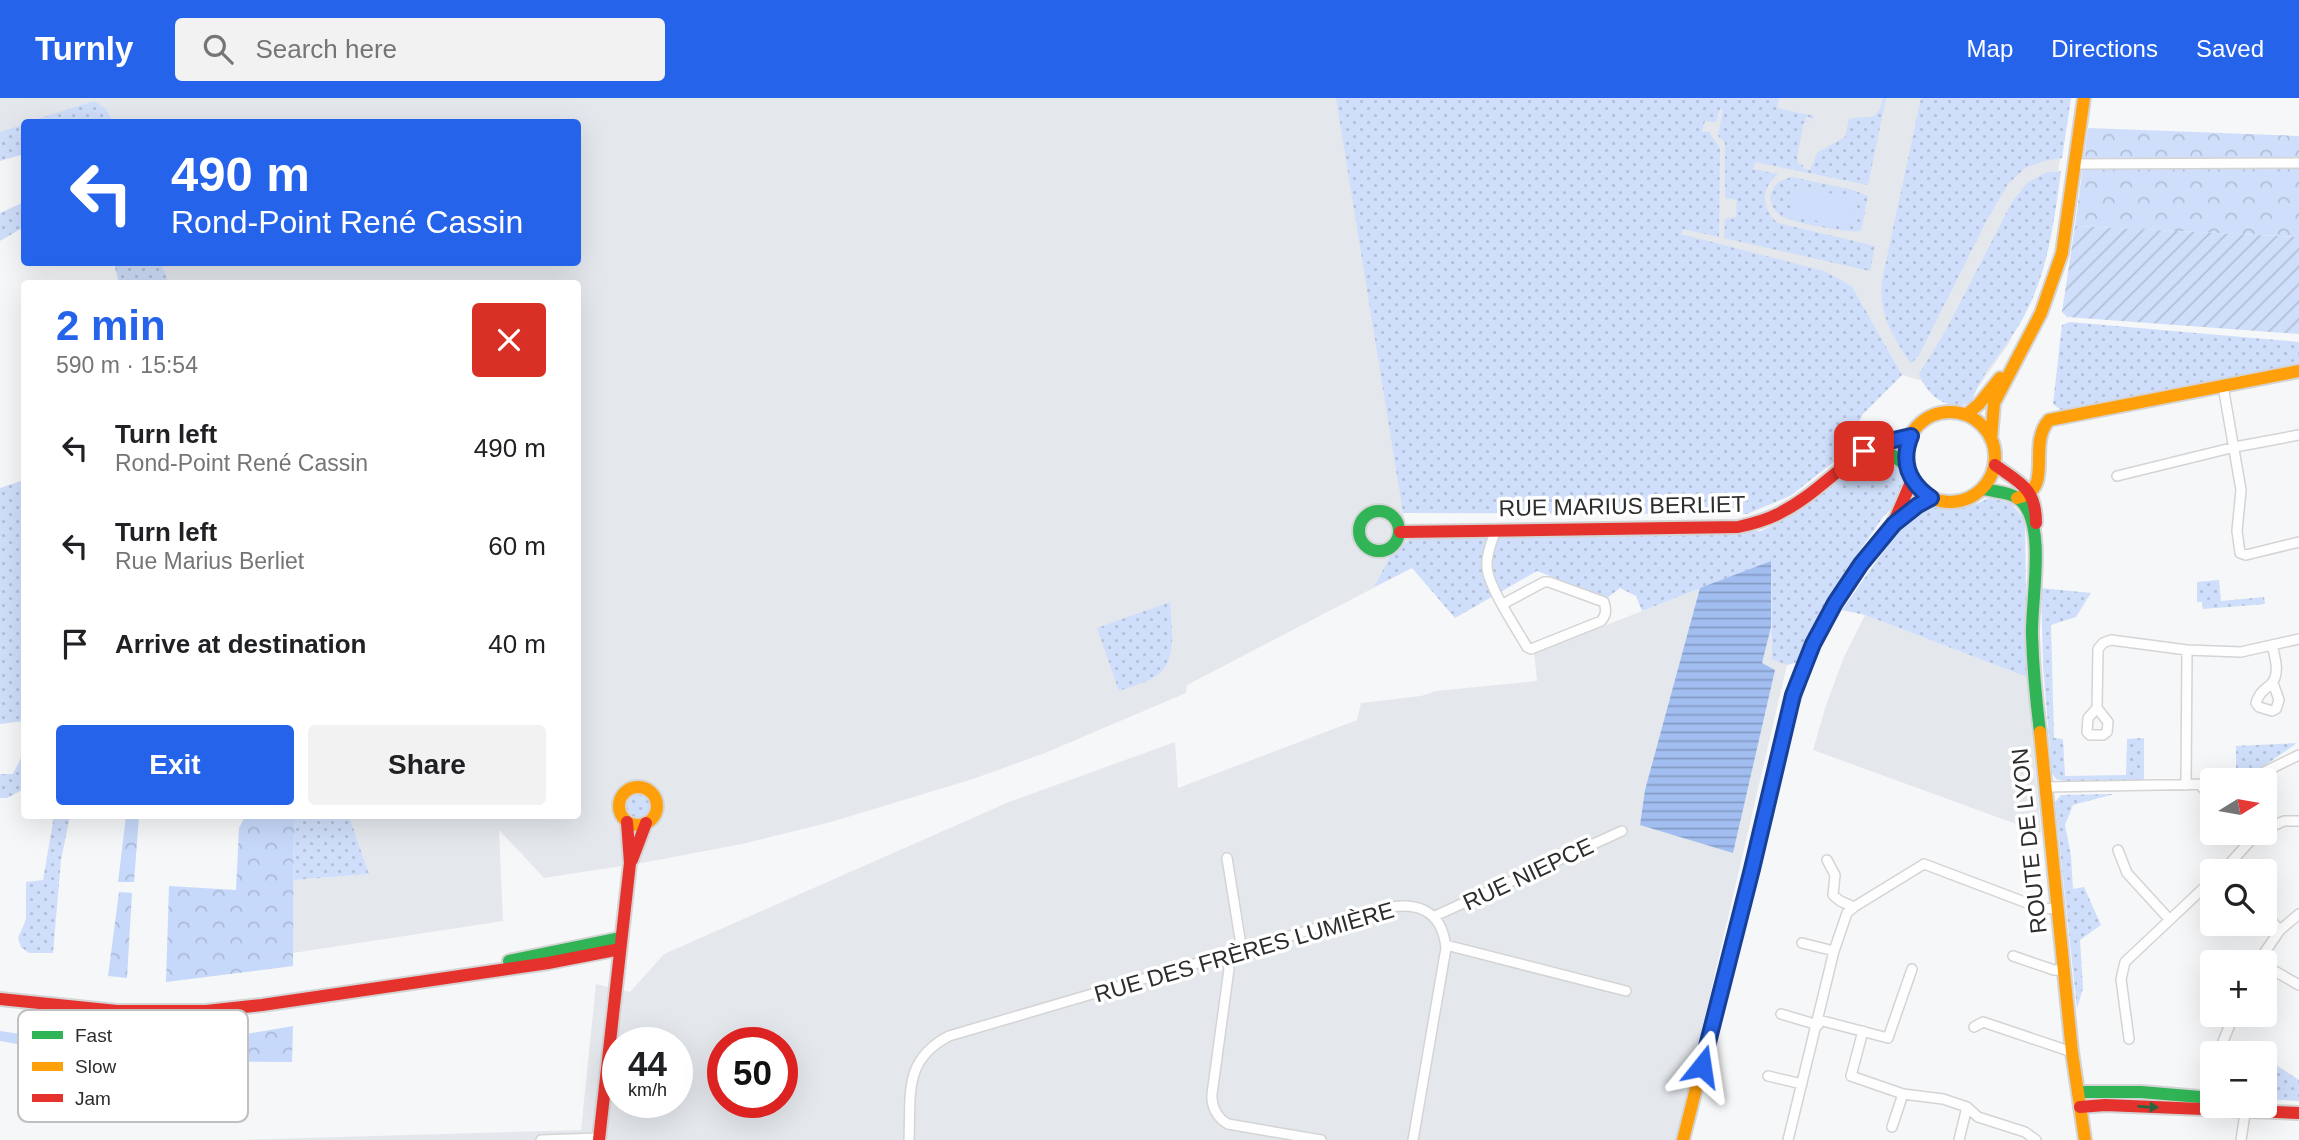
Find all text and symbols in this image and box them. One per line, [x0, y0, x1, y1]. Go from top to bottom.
search box [175, 18, 665, 81]
text: Turnly [35, 30, 133, 67]
icon: search [199, 30, 237, 68]
text: Search here [255, 34, 397, 64]
text: Map [1967, 35, 2013, 62]
text: Directions [2051, 35, 2158, 62]
text: Saved [2196, 35, 2264, 62]
icon: left [56, 147, 147, 238]
text: 490 m [171, 147, 310, 201]
text: Rond-Point René Cassin [171, 204, 523, 240]
text: 2 min [56, 302, 166, 349]
button: close [472, 303, 546, 377]
text: 590 m · 15:54 [56, 352, 198, 378]
text: Turn left [115, 419, 217, 449]
pin [1834, 421, 1894, 481]
icon: left [56, 429, 94, 467]
icon: arrive [1845, 432, 1883, 470]
text: 490 m [474, 433, 546, 463]
text: Rond-Point René Cassin [115, 450, 368, 476]
street label: RUE MARIUS BERLIET [1498, 491, 1746, 521]
text: Turn left [115, 517, 217, 547]
icon: left [56, 527, 94, 565]
text: 60 m [488, 531, 546, 561]
text: Rue Marius Berliet [115, 548, 304, 574]
icon: arrive [56, 625, 94, 663]
text: Arrive at destination [115, 629, 366, 659]
text: 40 m [488, 629, 546, 659]
button: Exit [56, 725, 294, 805]
button: Share [308, 725, 546, 805]
street label: ROUTE DE LYON [2006, 747, 2052, 935]
north arrow [2200, 768, 2277, 845]
map controls [2200, 768, 2277, 1118]
street label: RUE NIEPCE [1459, 833, 1597, 915]
button: search [2200, 859, 2277, 936]
street label: RUE DES FRÈRES LUMIÈRE [1091, 897, 1397, 1007]
button: + [2200, 950, 2277, 1027]
legend [18, 1010, 248, 1122]
text: Fast [75, 1025, 113, 1046]
speed limit sign: 50 [707, 1027, 798, 1118]
position arrow [1665, 1029, 1739, 1103]
button: − [2200, 1041, 2277, 1118]
text: 44 [628, 1044, 667, 1083]
text: Slow [75, 1056, 116, 1077]
text: km/h [628, 1080, 667, 1100]
text: Jam [75, 1088, 111, 1109]
one-way arrow [2137, 1102, 2159, 1113]

